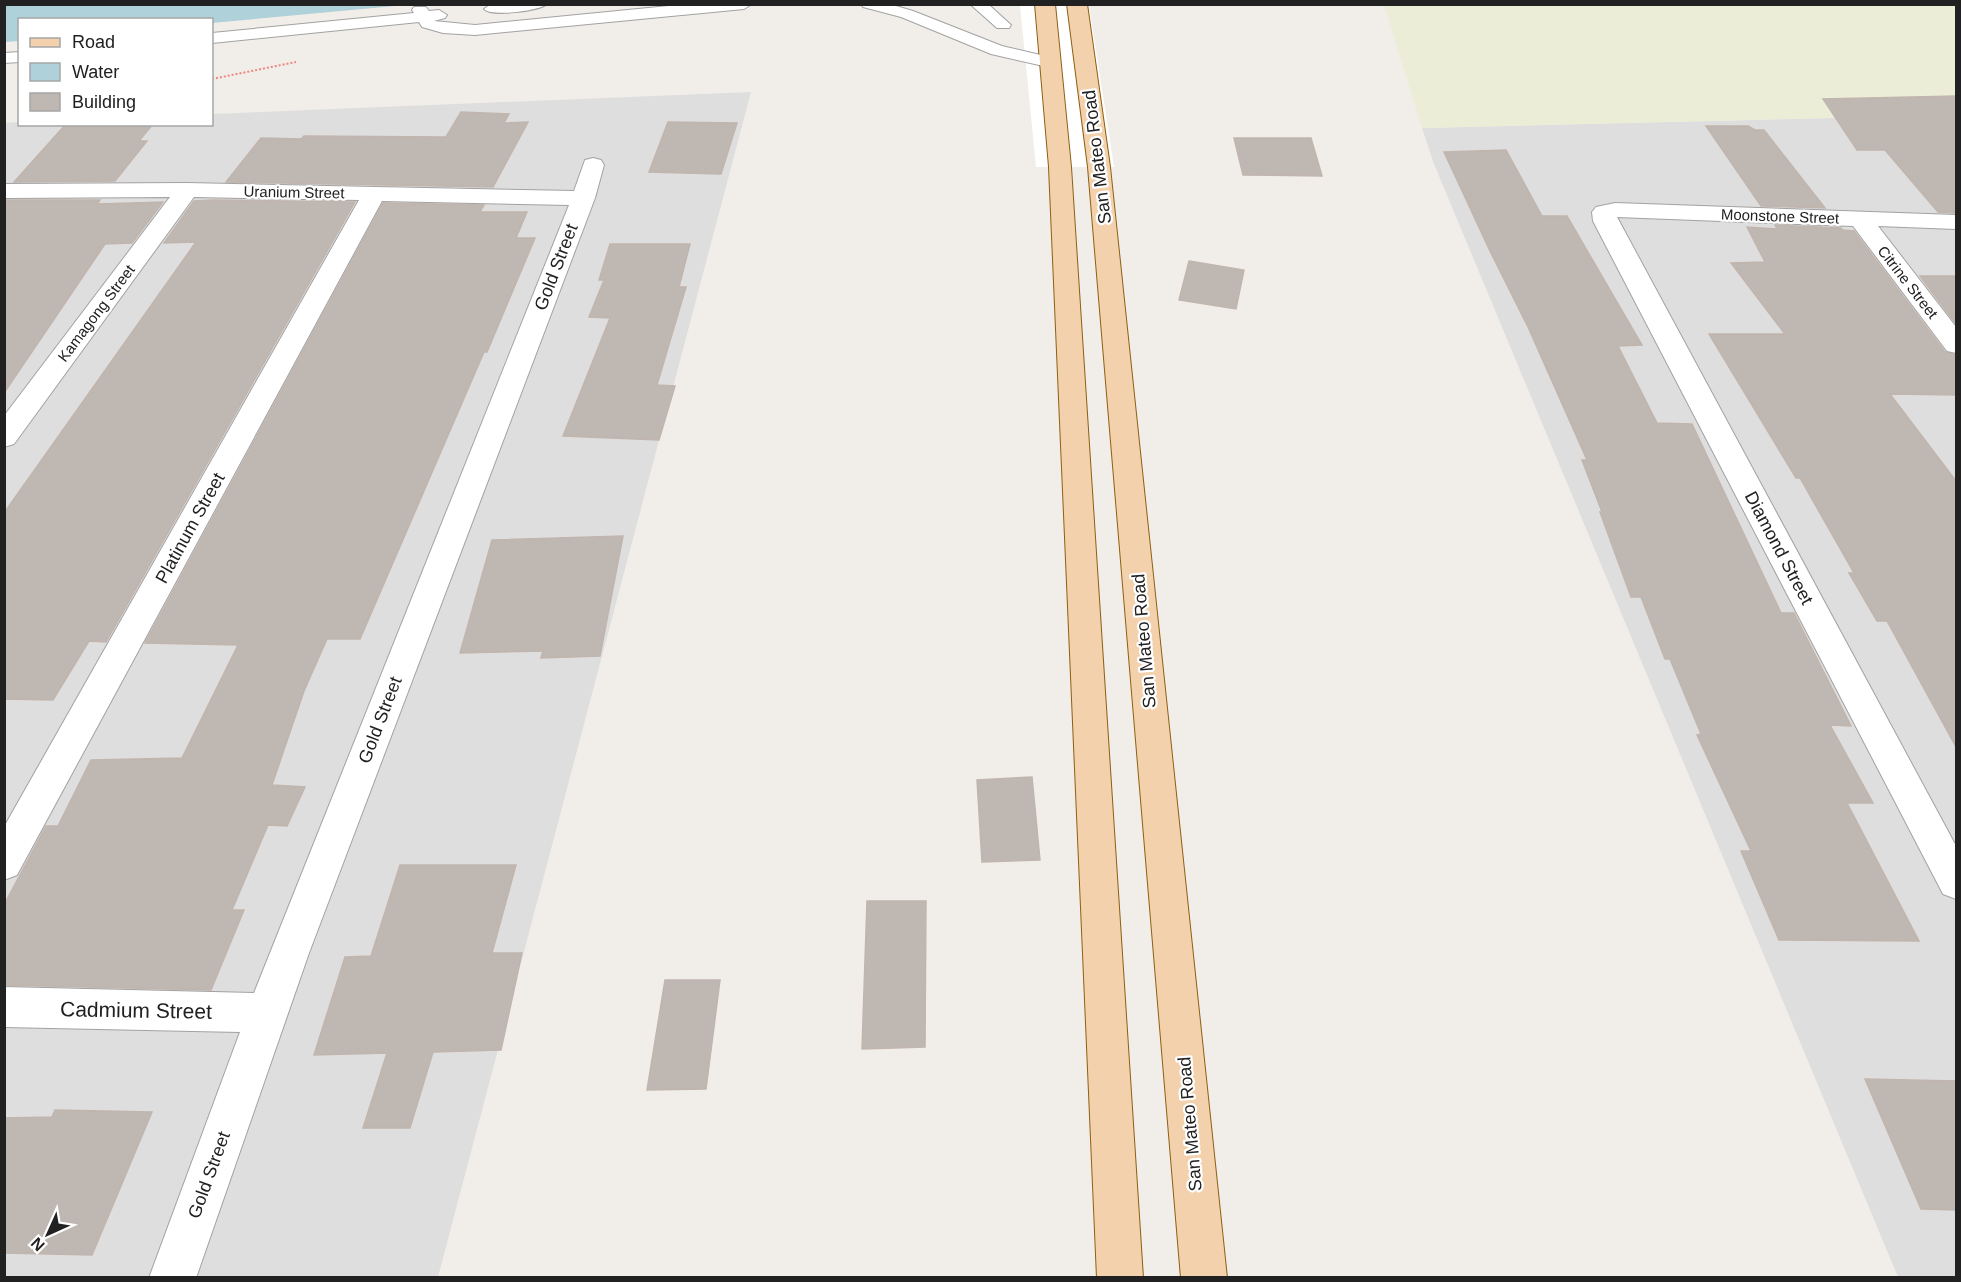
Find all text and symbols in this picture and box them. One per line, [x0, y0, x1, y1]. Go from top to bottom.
legend [18, 18, 213, 126]
text: Road [72, 32, 115, 52]
text: Water [72, 62, 119, 82]
street label: San Mateo Road [1079, 89, 1115, 225]
text: Building [72, 92, 136, 112]
street label: Uranium Street [243, 183, 345, 201]
street label: Moonstone Street [1721, 205, 1840, 227]
street label: Gold Street [530, 221, 582, 313]
street label: Citrine Street [1874, 242, 1942, 322]
street label: Kamagong Street [54, 261, 138, 365]
street label: Platinum Street [151, 469, 229, 587]
street label: Diamond Street [1741, 488, 1817, 608]
street label: San Mateo Road [1128, 573, 1160, 709]
street label: Gold Street [354, 674, 406, 766]
street label: Cadmium Street [60, 997, 212, 1023]
street label: San Mateo Road [1174, 1056, 1206, 1192]
street label: Gold Street [184, 1129, 234, 1221]
north arrow [18, 1204, 78, 1264]
text: N [28, 1234, 48, 1254]

